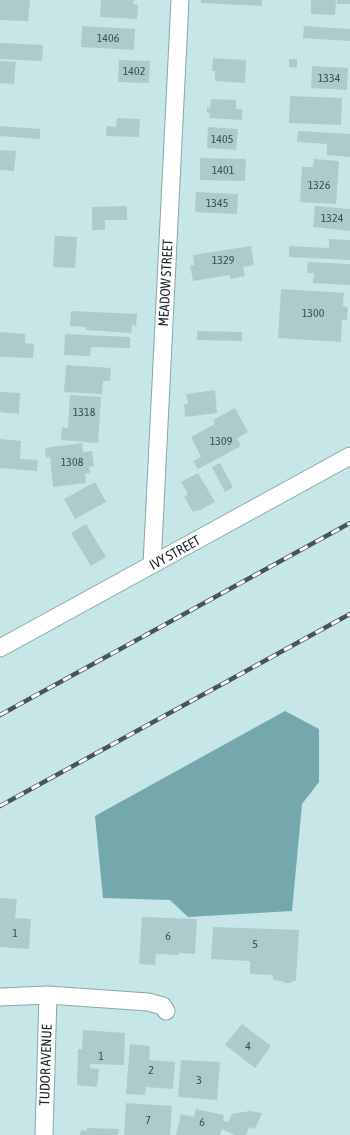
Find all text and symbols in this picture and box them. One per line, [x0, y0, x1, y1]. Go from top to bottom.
house number: 1406 [97, 31, 119, 45]
house number: 1402 [123, 64, 145, 78]
house number: 1334 [318, 71, 340, 85]
house number: 1405 [211, 132, 233, 146]
house number: 1401 [212, 163, 234, 177]
house number: 1326 [308, 178, 330, 192]
house number: 1345 [206, 196, 228, 210]
house number: 1324 [321, 211, 343, 225]
street label: MEADOW STREET [155, 239, 177, 327]
house number: 1329 [212, 253, 234, 267]
house number: 1300 [302, 306, 324, 320]
house number: 1318 [73, 405, 95, 419]
house number: 1309 [210, 434, 232, 448]
house number: 1308 [61, 455, 83, 469]
street label: IVY STREET [147, 532, 203, 574]
house number: 1 [12, 926, 18, 940]
house number: 6 [165, 929, 171, 943]
house number: 5 [252, 937, 258, 951]
street label: TUDOR AVENUE [36, 1024, 56, 1106]
house number: 4 [245, 1039, 251, 1053]
house number: 1 [98, 1049, 104, 1063]
house number: 2 [148, 1063, 154, 1077]
house number: 3 [196, 1073, 202, 1087]
house number: 7 [145, 1113, 151, 1127]
house number: 6 [199, 1115, 205, 1129]

